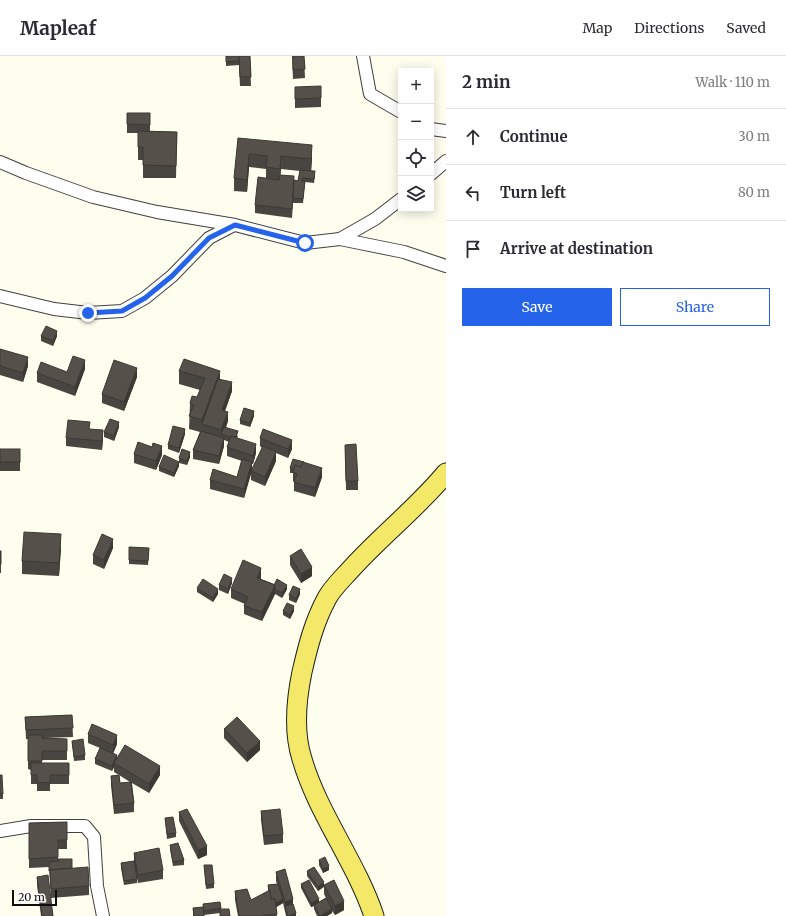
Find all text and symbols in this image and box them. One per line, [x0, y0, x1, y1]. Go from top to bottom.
text: Mapleaf [20, 16, 96, 40]
text: Map [582, 19, 612, 37]
text: Directions [634, 19, 704, 37]
text: Saved [726, 19, 766, 37]
map controls [398, 68, 434, 212]
button: + [398, 68, 434, 104]
text: 2 min [462, 71, 510, 93]
text: Walk · 110 m [695, 74, 770, 91]
button: − [398, 104, 434, 140]
icon: ahead [462, 126, 484, 148]
text: Continue [500, 127, 568, 146]
text: 30 m [738, 128, 770, 145]
button: locate [398, 140, 434, 176]
button: layers [398, 176, 434, 212]
icon: left [462, 182, 484, 204]
text: Turn left [500, 183, 566, 202]
text: 80 m [738, 184, 770, 201]
route start [296, 234, 314, 252]
icon: arrive [462, 238, 484, 260]
text: Arrive at destination [500, 239, 653, 258]
button: Save [462, 288, 612, 326]
button: Share [620, 288, 770, 326]
route end [79, 304, 97, 322]
scale bar [12, 888, 57, 907]
text: 20 m [18, 890, 45, 904]

